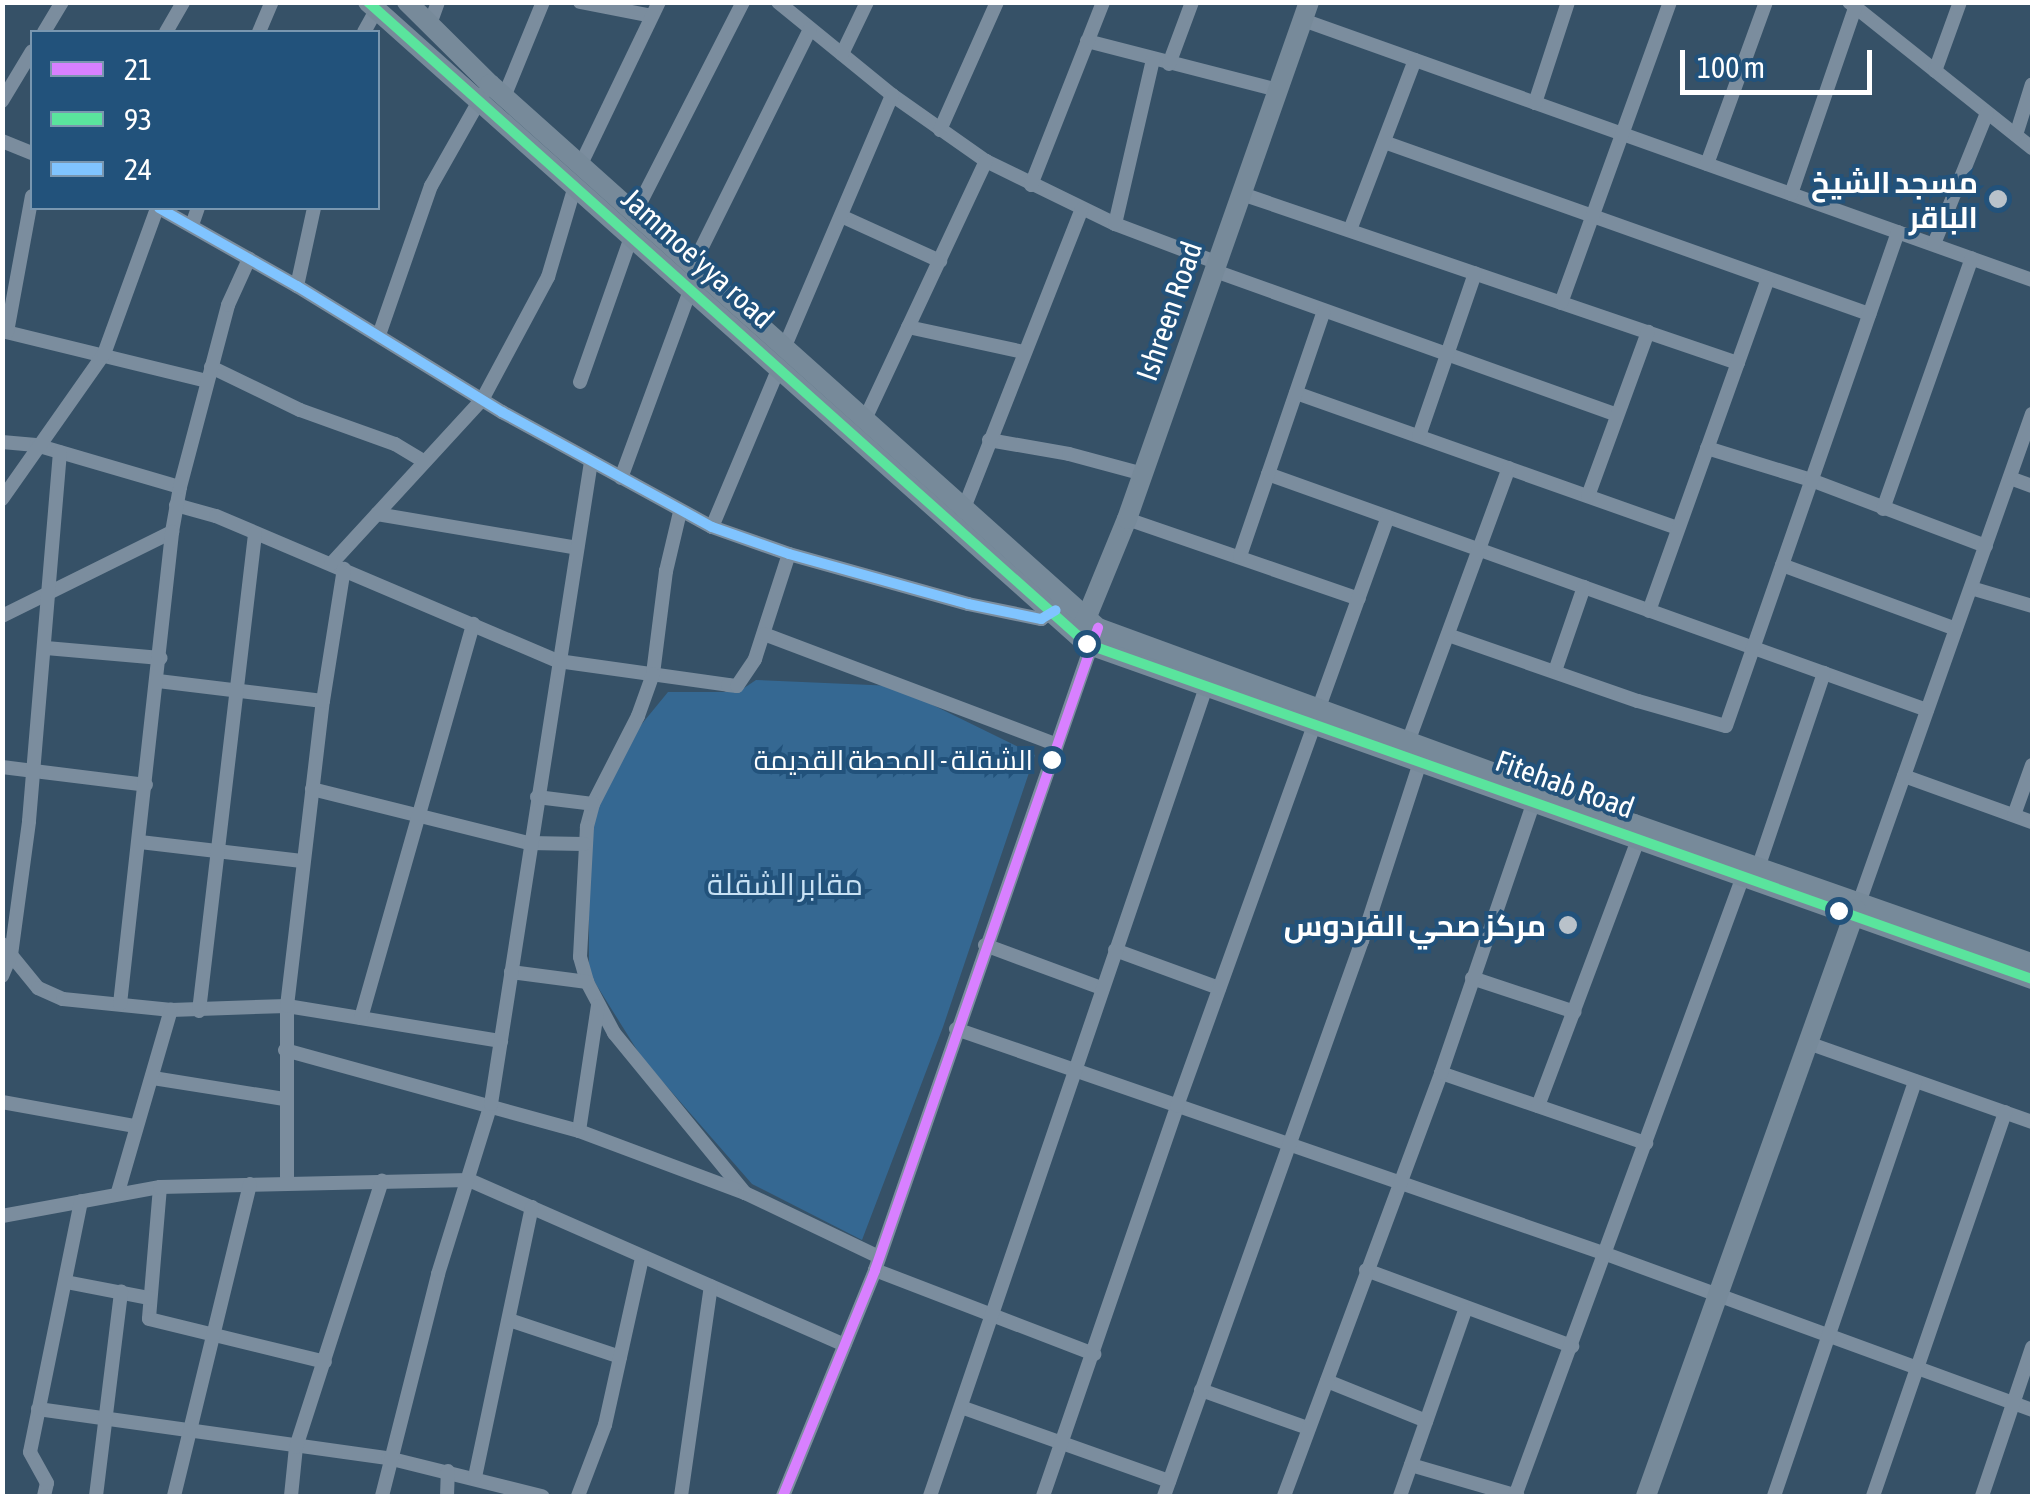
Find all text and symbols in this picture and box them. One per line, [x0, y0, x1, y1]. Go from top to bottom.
legend [30, 30, 380, 210]
scale bar [1685, 30, 1878, 92]
text: 100 m [1697, 50, 1765, 84]
text: 21 [124, 52, 152, 86]
text: 93 [124, 102, 152, 136]
text: 24 [124, 152, 152, 186]
place label: مسجد الشيخ الباقر [1811, 164, 1978, 234]
street label: Jammoe'yya road [615, 180, 781, 336]
marker: مسجد الشيخ الباقر [1987, 188, 2009, 210]
street label: Ishreen Road [1128, 237, 1210, 385]
unlabelled marker [1077, 634, 1097, 654]
street label: Fitehab Road [1491, 742, 1639, 826]
place label: الشقلة - المحطة القديمة [754, 743, 1033, 777]
marker: الشقلة - المحطة القديمة [1042, 750, 1062, 770]
park label: مقابر الشقلة [707, 866, 863, 902]
unlabelled marker [1829, 901, 1849, 921]
place label: مركز صحي الفردوس [1284, 907, 1546, 943]
marker: مركز صحي الفردوس [1555, 912, 1581, 938]

